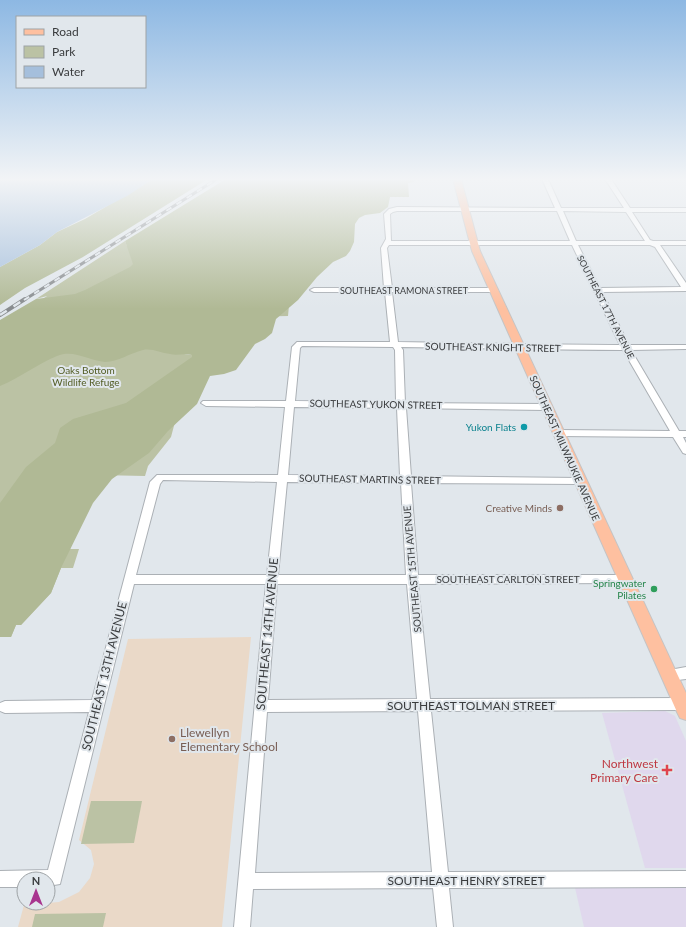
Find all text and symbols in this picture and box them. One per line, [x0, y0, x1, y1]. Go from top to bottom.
legend [16, 16, 146, 88]
text: Road [52, 24, 79, 39]
text: Park [52, 44, 76, 59]
text: Water [52, 64, 85, 79]
street label: SOUTHEAST 17TH AVENUE [575, 253, 637, 361]
street label: SOUTHEAST RAMONA STREET [340, 285, 469, 296]
street label: SOUTHEAST KNIGHT STREET [425, 340, 561, 354]
park label: Oaks Bottom Wildlife Refuge [52, 364, 120, 388]
street label: SOUTHEAST MILWAUKIE AVENUE [527, 373, 603, 523]
street label: SOUTHEAST YUKON STREET [309, 397, 443, 411]
place label: Yukon Flats [466, 421, 516, 433]
marker: Yukon Flats [519, 422, 529, 432]
street label: SOUTHEAST MARTINS STREET [299, 472, 441, 486]
place label: Creative Minds [486, 502, 552, 514]
marker: Creative Minds [555, 503, 565, 513]
street label: SOUTHEAST 15TH AVENUE [400, 505, 424, 633]
street label: SOUTHEAST 14TH AVENUE [253, 557, 281, 711]
street label: SOUTHEAST CARLTON STREET [436, 573, 580, 585]
place label: Springwater Pilates [593, 577, 646, 601]
marker: Springwater Pilates [649, 584, 659, 594]
street label: SOUTHEAST 13TH AVENUE [78, 600, 130, 752]
street label: SOUTHEAST TOLMAN STREET [387, 698, 555, 713]
place label: Llewellyn Elementary School [180, 725, 278, 754]
marker: Llewellyn Elementary School [167, 734, 177, 744]
place label: Northwest Primary Care [590, 756, 659, 785]
marker: Northwest Primary Care [661, 764, 673, 776]
north arrow [16, 871, 56, 911]
street label: SOUTHEAST HENRY STREET [387, 873, 545, 888]
text: N [32, 874, 40, 887]

